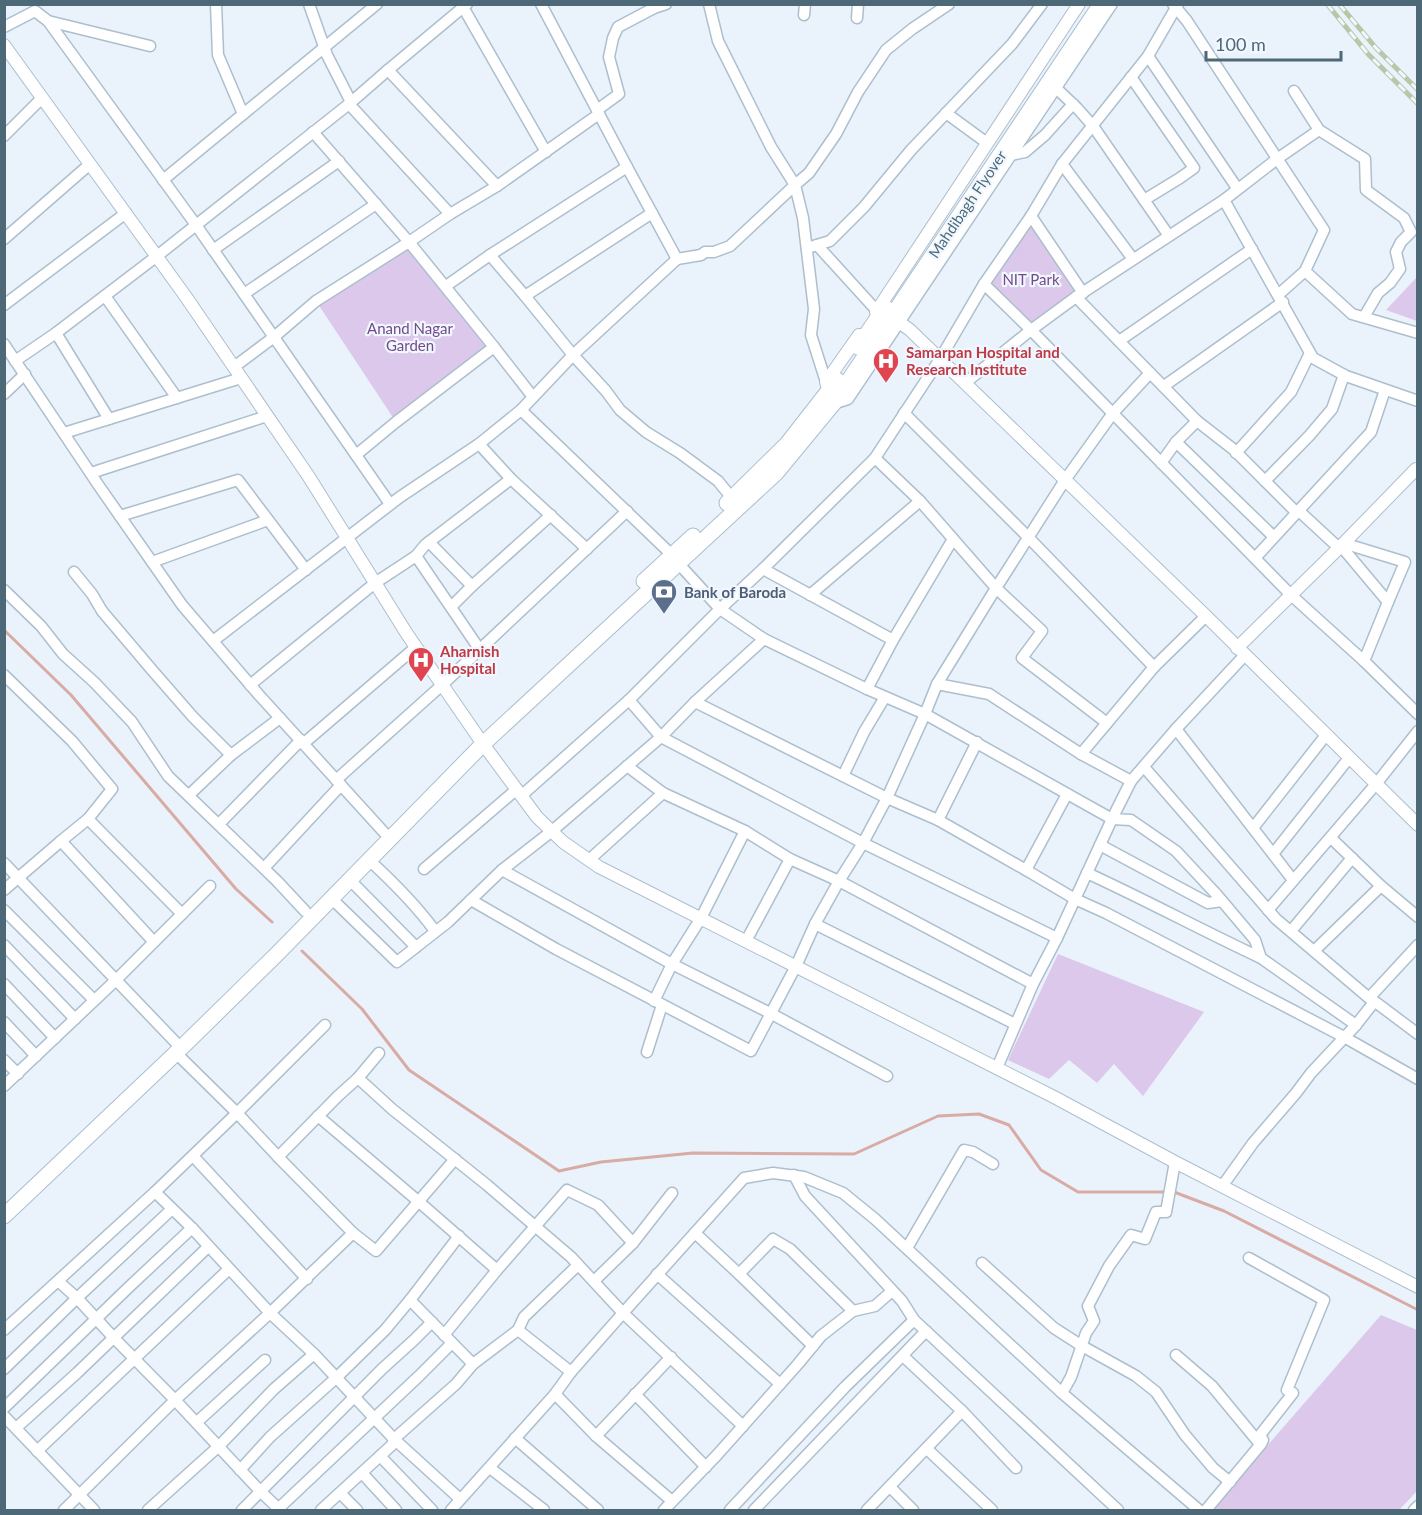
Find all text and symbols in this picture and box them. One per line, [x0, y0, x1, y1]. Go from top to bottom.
scale bar [1206, 24, 1341, 62]
text: 100 m [1215, 33, 1266, 55]
street label: Mahdibagh Flyover [924, 146, 1010, 261]
park label: NIT Park [1002, 270, 1060, 288]
park label: Anand Nagar Garden [367, 319, 454, 354]
place label: Samarpan Hospital and Research Institute [906, 343, 1060, 378]
hospital icon: Samarpan Hospital and Research Institute [871, 346, 901, 384]
bank icon: Bank of Baroda [649, 577, 679, 615]
place label: Bank of Baroda [684, 583, 786, 601]
place label: Aharnish Hospital [439, 642, 499, 677]
hospital icon: Aharnish Hospital [406, 645, 436, 683]

